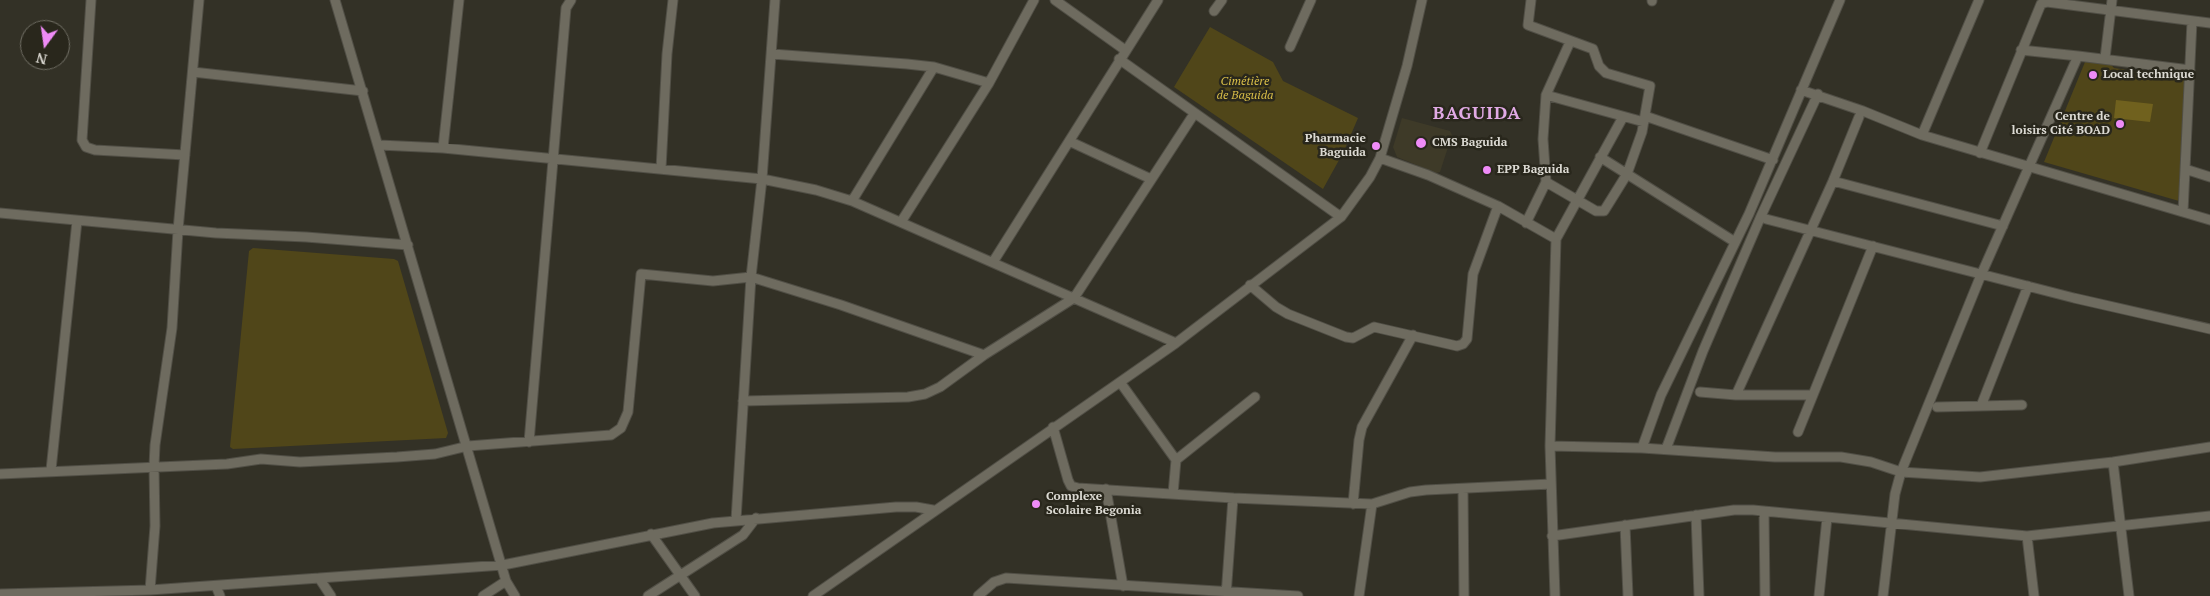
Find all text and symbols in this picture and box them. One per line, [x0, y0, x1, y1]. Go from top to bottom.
north arrow [20, 20, 70, 70]
text: N [34, 49, 49, 70]
place label: Local technique [2103, 68, 2194, 82]
marker: Local technique [2087, 69, 2099, 81]
park label: Cimétière de Baguida [1217, 75, 1273, 103]
district label: BAGUIDA [1432, 103, 1522, 125]
place label: Centre de loisirs Cité BOAD [2012, 110, 2110, 138]
marker: Centre de loisirs Cité BOAD [2114, 118, 2126, 130]
place label: Pharmacie Baguida [1305, 132, 1366, 160]
marker: CMS Baguida [1414, 136, 1428, 150]
place label: CMS Baguida [1432, 136, 1507, 150]
marker: Pharmacie Baguida [1370, 140, 1382, 152]
place label: EPP Baguida [1497, 163, 1569, 177]
marker: EPP Baguida [1481, 164, 1493, 176]
place label: Complexe Scolaire Begonia [1046, 490, 1141, 518]
marker: Complexe Scolaire Begonia [1030, 498, 1042, 510]

